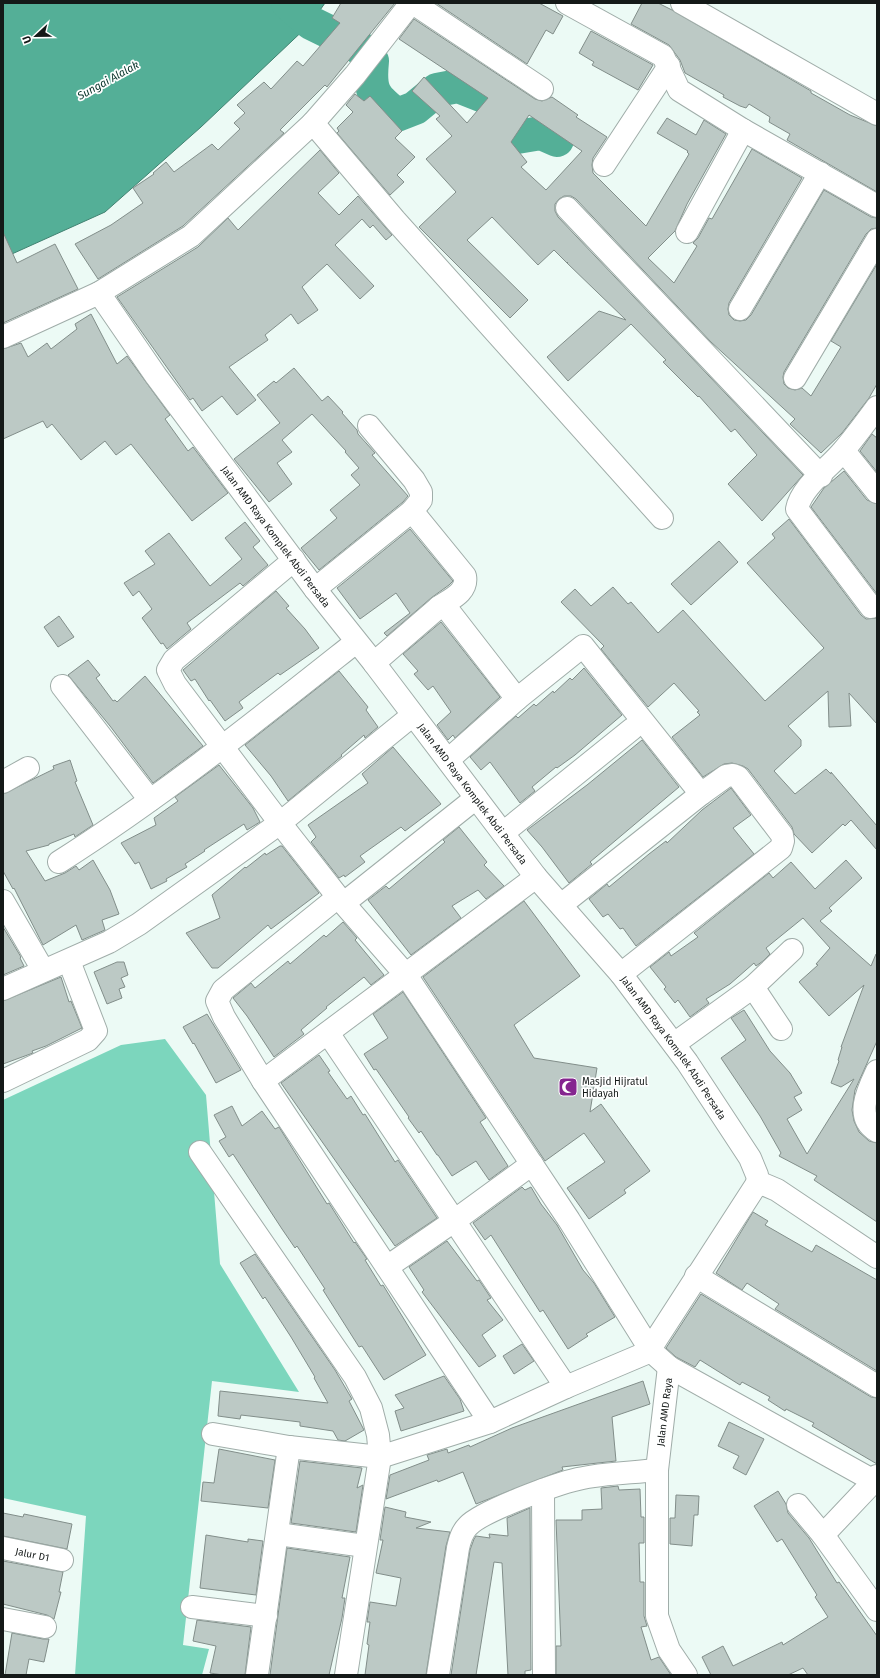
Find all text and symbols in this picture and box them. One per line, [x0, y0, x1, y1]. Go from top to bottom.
north arrow [16, 16, 56, 56]
text: U [20, 34, 35, 45]
water label: Sungai Alalak [74, 58, 141, 103]
street label: Jalan AMD Raya Komplek Abdi Persada [218, 464, 332, 610]
street label: Jalan AMD Raya Komplek Abdi Persada [415, 721, 529, 867]
street label: Jalan AMD Raya Komplek Abdi Persada [618, 974, 728, 1122]
mosque icon: Masjid Hijratul Hidayah [557, 1076, 579, 1098]
place label: Masjid Hijratul Hidayah [582, 1076, 648, 1100]
street label: Jalan AMD Raya [655, 1377, 675, 1447]
street label: Jalur D1 [14, 1546, 50, 1564]

